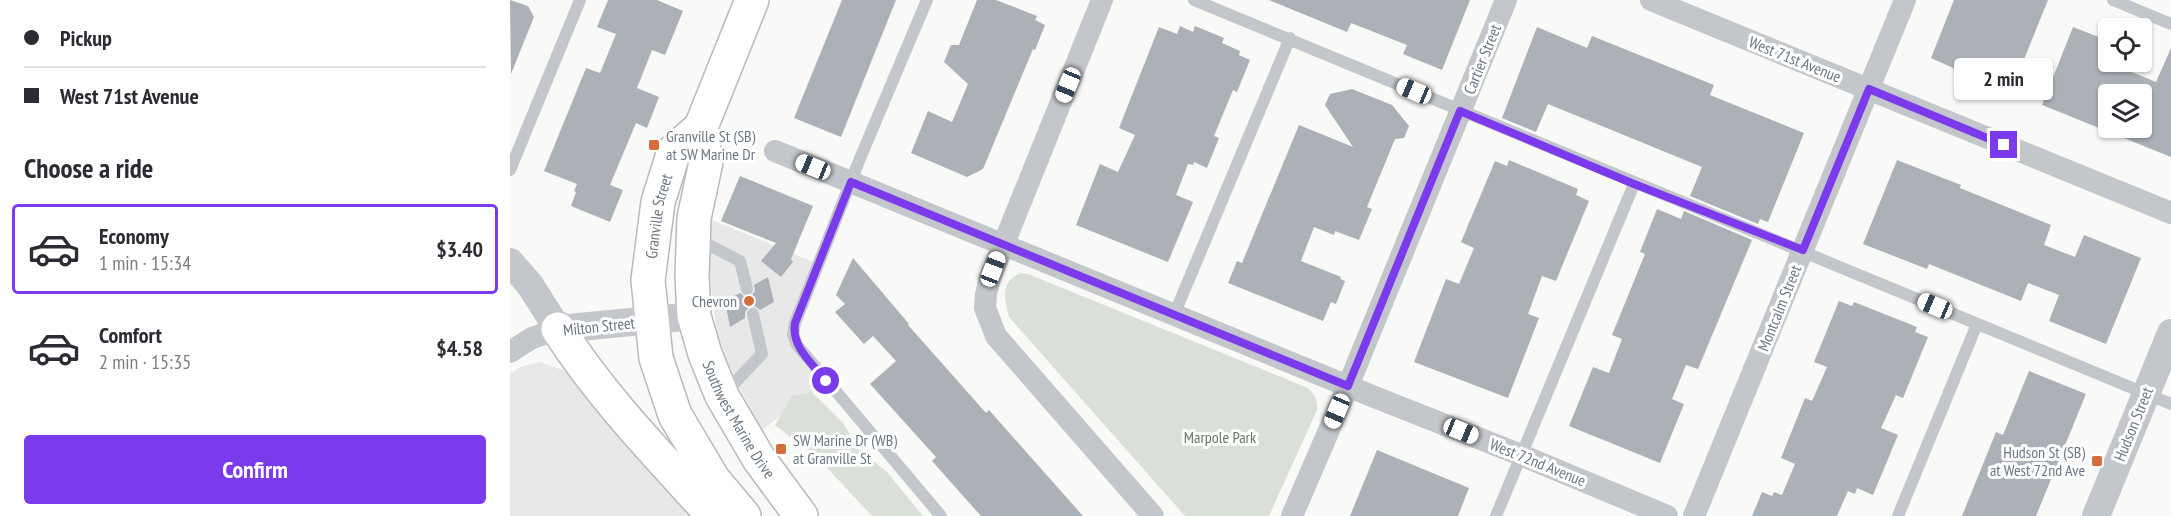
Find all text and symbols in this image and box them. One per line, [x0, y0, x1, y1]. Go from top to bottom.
map controls [2098, 18, 2152, 138]
button: locate [2098, 18, 2152, 72]
street label: Cartier Street [1459, 21, 1505, 97]
text: Pickup [60, 24, 112, 52]
street label: West 71st Avenue [1746, 31, 1844, 87]
callout: 2 min [1954, 58, 2054, 100]
car [1053, 65, 1083, 105]
text: 2 min [1983, 66, 2024, 92]
car [1394, 76, 1434, 106]
text: West 71st Avenue [60, 82, 199, 110]
button: layers [2098, 84, 2152, 138]
place label: Granville St (SB) at SW Marine Dr [666, 126, 756, 164]
route end [1990, 131, 2017, 158]
marker: Granville St (SB) at SW Marine Dr [647, 138, 661, 152]
text: Choose a ride [24, 151, 153, 185]
car [793, 152, 833, 182]
street label: Granville Street [641, 171, 676, 260]
icon: car [27, 222, 81, 276]
text: Economy [99, 222, 169, 250]
text: $3.40 [436, 235, 483, 263]
car [978, 249, 1008, 289]
text: 1 min · 15:34 [99, 250, 191, 276]
street label: Montcalm Street [1753, 261, 1806, 354]
place label: Chevron [692, 291, 737, 311]
car [1915, 291, 1955, 321]
marker: Chevron [742, 294, 756, 308]
street label: Milton Street [562, 312, 636, 340]
icon: car [27, 321, 81, 375]
text: Comfort [99, 321, 162, 349]
text: $4.58 [436, 334, 483, 362]
text: 2 min · 15:35 [99, 349, 191, 375]
street label: Southwest Marine Drive [699, 357, 780, 482]
route start [812, 367, 839, 394]
street label: Hudson Street [2109, 383, 2157, 464]
car [1322, 391, 1352, 431]
car [1441, 416, 1481, 446]
park label: Marpole Park [1184, 427, 1257, 447]
place label: SW Marine Dr (WB) at Granville St [793, 430, 897, 468]
street label: West 72nd Avenue [1487, 434, 1589, 490]
button: Confirm [24, 435, 486, 504]
marker: SW Marine Dr (WB) at Granville St [774, 442, 788, 456]
place label: Hudson St (SB) at West 72nd Ave [1990, 442, 2085, 480]
marker: Hudson St (SB) at West 72nd Ave [2090, 454, 2104, 468]

